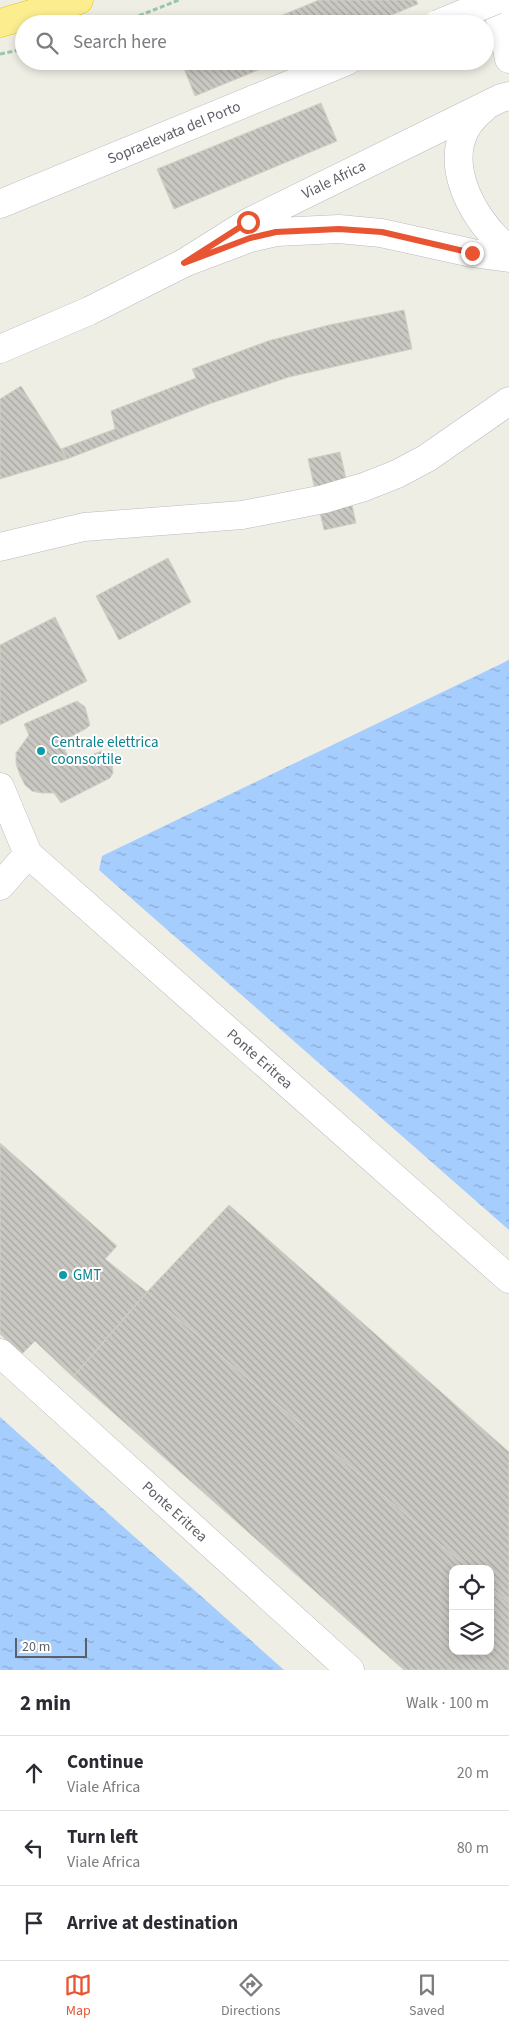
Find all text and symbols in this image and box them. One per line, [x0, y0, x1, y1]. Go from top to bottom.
search box [15, 15, 494, 70]
icon: search [33, 29, 61, 57]
text: Search here [73, 29, 167, 56]
street label: Sopraelevata del Porto [104, 96, 244, 169]
street label: Viale Africa [298, 155, 370, 205]
route start [237, 211, 260, 234]
route end [461, 242, 484, 265]
place label: Centrale elettrica coonsortile [51, 732, 159, 770]
marker: Centrale elettrica coonsortile [35, 745, 47, 757]
street label: Ponte Eritrea [222, 1024, 297, 1094]
place label: GMT [73, 1265, 101, 1286]
marker: GMT [57, 1269, 69, 1281]
street label: Ponte Eritrea [138, 1476, 212, 1547]
map controls [449, 1565, 494, 1655]
button: locate [449, 1565, 494, 1610]
button: layers [449, 1610, 494, 1655]
scale bar [15, 1635, 88, 1658]
text: 20 m [22, 1637, 50, 1657]
text: 2 min [20, 1688, 71, 1718]
text: Walk · 100 m [406, 1692, 489, 1714]
text: Continue [67, 1749, 144, 1776]
icon: ahead [20, 1759, 48, 1787]
text: 20 m [457, 1762, 489, 1784]
text: Viale Africa [67, 1776, 140, 1798]
text: Turn left [67, 1824, 138, 1851]
icon: left [20, 1834, 48, 1862]
text: 80 m [457, 1837, 489, 1859]
text: Viale Africa [67, 1851, 140, 1873]
icon: arrive [20, 1909, 48, 1937]
text: Arrive at destination [67, 1910, 238, 1937]
tab: Map [64, 1971, 92, 2021]
tab: Directions [221, 1971, 280, 2021]
tab: Saved [409, 1971, 445, 2021]

